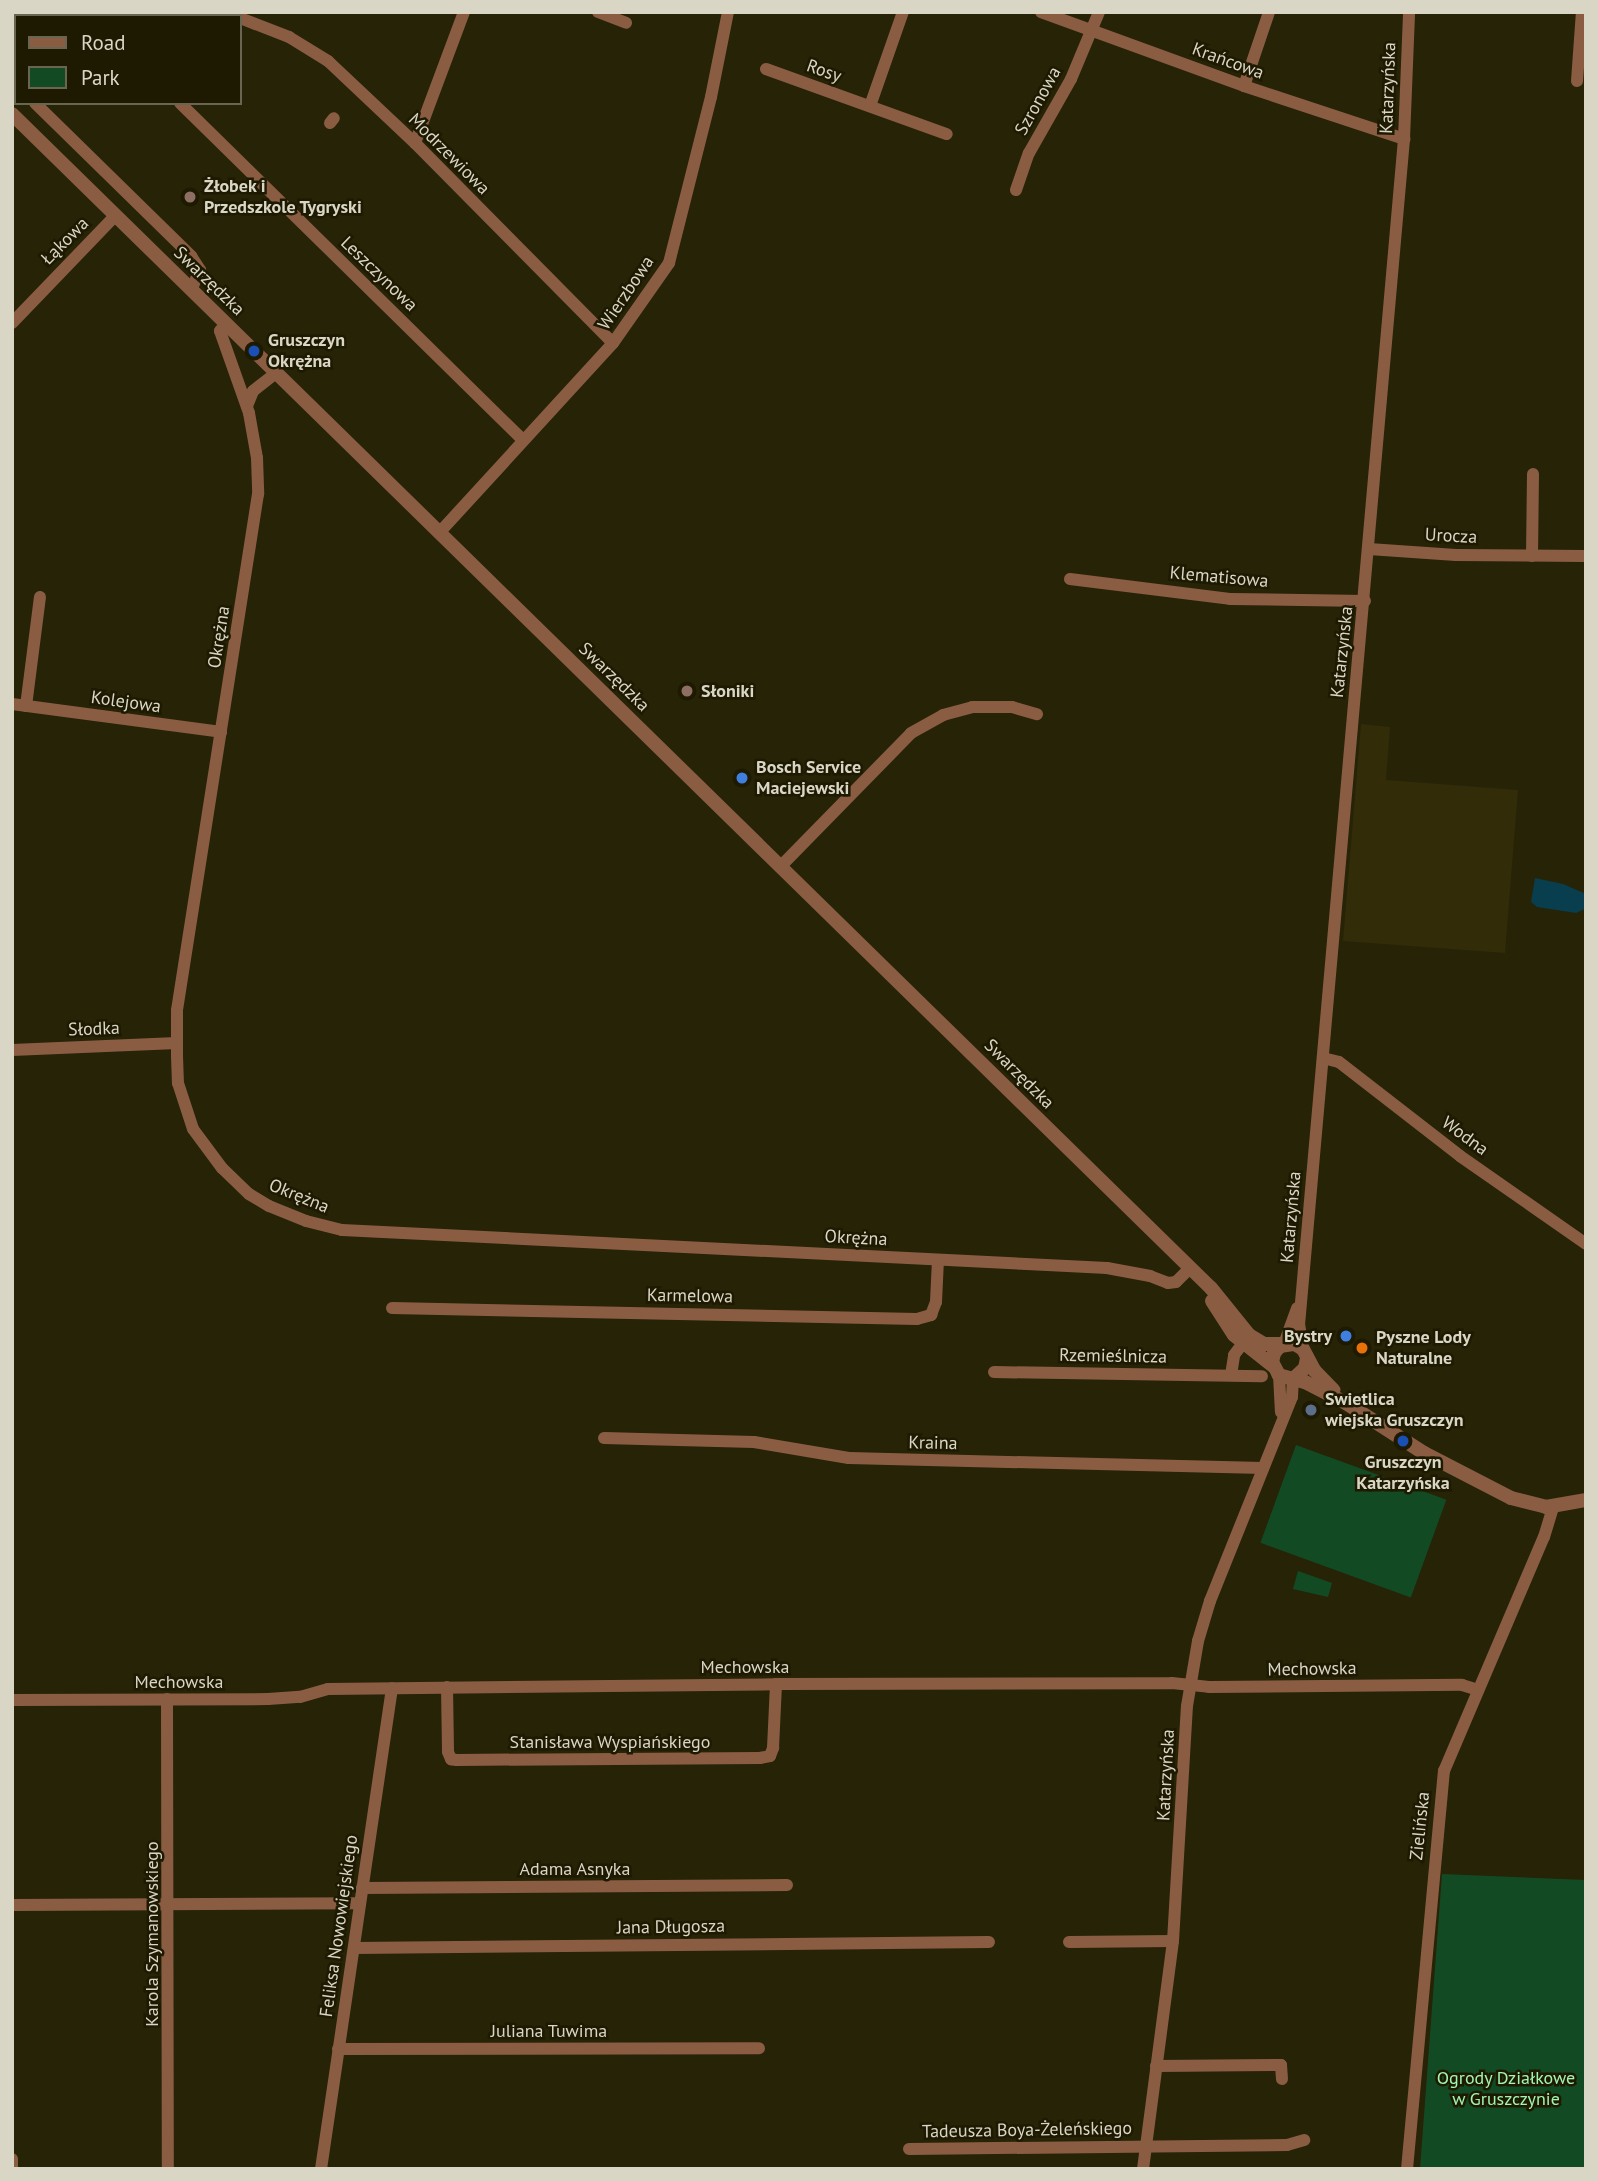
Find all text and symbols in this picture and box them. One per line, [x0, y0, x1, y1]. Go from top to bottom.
legend [14, 14, 242, 105]
text: Road [81, 29, 125, 56]
street label: Krańcowa [1189, 38, 1267, 84]
street label: Katarzyńska [1376, 42, 1400, 134]
street label: Rosy [804, 55, 844, 87]
street label: Szronowa [1010, 63, 1066, 139]
text: Park [81, 64, 120, 91]
street label: Modrzewiowa [404, 109, 494, 199]
place label: Żłobek i Przedszkole Tygryski [204, 176, 362, 218]
marker: Żłobek i Przedszkole Tygryski [182, 189, 198, 205]
street label: Łąkowa [37, 213, 93, 269]
street label: Leszczynowa [336, 232, 422, 316]
street label: Swarzędzka [169, 242, 249, 320]
street label: Wierzbowa [593, 252, 659, 334]
place label: Gruszczyn Okrężna [268, 330, 345, 372]
marker: Gruszczyn Okrężna [246, 343, 262, 359]
street label: Urocza [1424, 524, 1478, 548]
street label: Klematisowa [1169, 562, 1269, 592]
street label: Okrężna [203, 604, 235, 670]
street label: Katarzyńska [1326, 605, 1358, 699]
street label: Swarzędzka [574, 638, 654, 716]
place label: Słoniki [701, 680, 754, 702]
marker: Słoniki [679, 683, 695, 699]
street label: Kolejowa [90, 686, 162, 718]
place label: Bosch Service Maciejewski [756, 757, 861, 800]
marker: Bosch Service Maciejewski [734, 770, 750, 786]
street label: Słodka [68, 1017, 120, 1041]
street label: Swarzędzka [980, 1035, 1058, 1113]
street label: Wodna [1438, 1112, 1492, 1160]
street label: Katarzyńska [1276, 1170, 1306, 1264]
street label: Okrężna [266, 1174, 332, 1218]
street label: Okrężna [824, 1226, 888, 1250]
street label: Karmelowa [647, 1284, 733, 1308]
place label: Bystry [1284, 1325, 1332, 1347]
place label: Pyszne Lody Naturalne [1376, 1327, 1471, 1370]
marker: Bystry [1338, 1328, 1354, 1344]
marker: Pyszne Lody Naturalne [1354, 1340, 1370, 1356]
street label: Rzemieślnicza [1059, 1344, 1167, 1368]
place label: Swietlica wiejska Gruszczyn [1325, 1389, 1464, 1432]
marker: Swietlica wiejska Gruszczyn [1303, 1402, 1319, 1418]
street label: Kraina [908, 1432, 958, 1454]
marker: Gruszczyn Katarzyńska [1395, 1433, 1411, 1449]
place label: Gruszczyn Katarzyńska [1356, 1452, 1450, 1494]
street label: Mechowska [701, 1656, 789, 1678]
street label: Mechowska [1267, 1657, 1357, 1681]
street label: Mechowska [135, 1671, 223, 1693]
street label: Katarzyńska [1153, 1729, 1179, 1821]
street label: Stanisława Wyspiańskiego [509, 1731, 711, 1753]
street label: Zielińska [1406, 1791, 1434, 1861]
street label: Feliksa Nowowiejskiego [316, 1833, 362, 2019]
street label: Karola Szymanowskiego [141, 1841, 163, 2027]
street label: Adama Asnyka [519, 1858, 631, 1880]
street label: Jana Długosza [617, 1915, 725, 1939]
street label: Juliana Tuwima [491, 2020, 607, 2042]
park label: Ogrody Działkowe w Gruszczynie [1436, 2068, 1576, 2110]
street label: Tadeusza Boya-Żeleńskiego [922, 2117, 1132, 2143]

